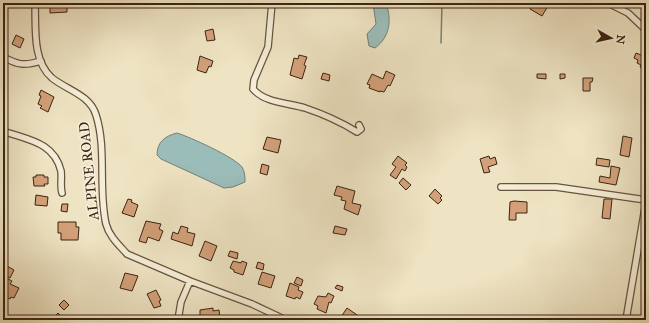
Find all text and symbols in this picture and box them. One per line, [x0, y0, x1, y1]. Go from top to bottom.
north arrow [591, 18, 631, 58]
text: N [613, 34, 627, 46]
street label: ALPINE ROAD [75, 121, 103, 222]

